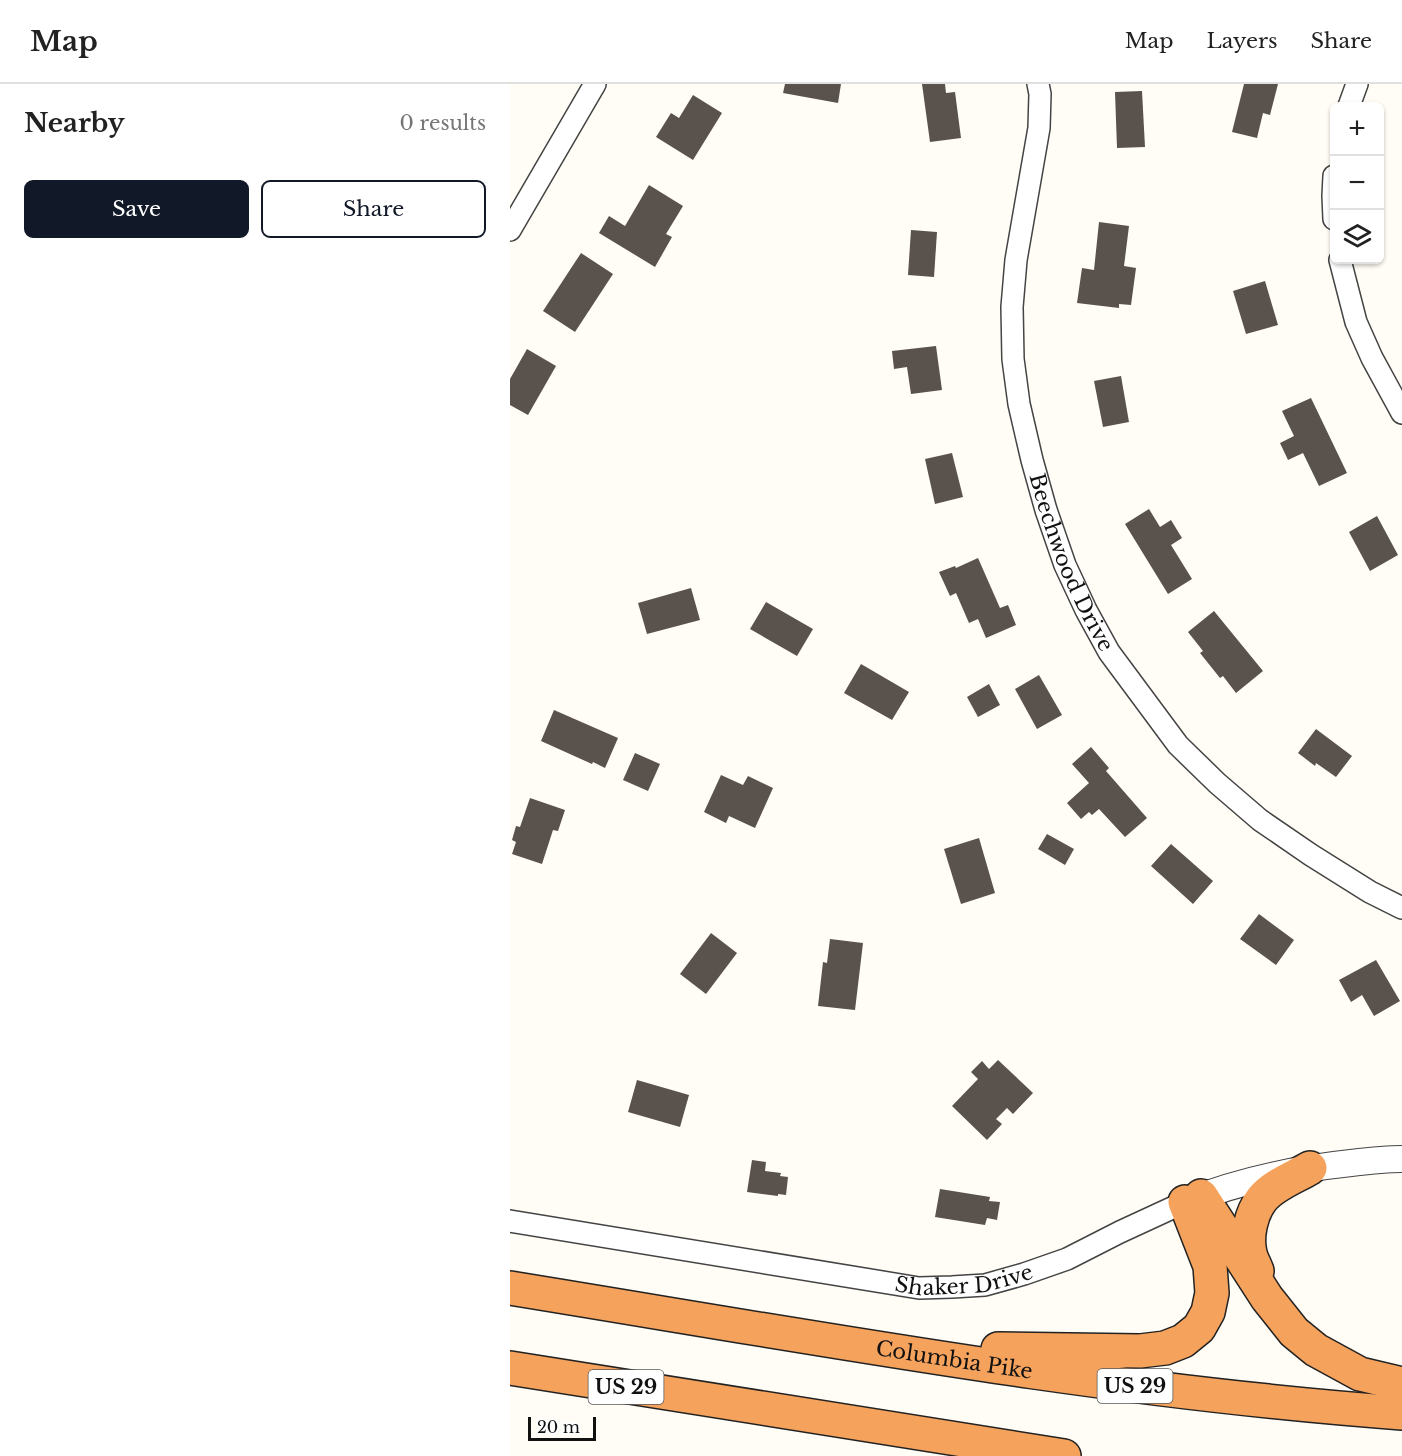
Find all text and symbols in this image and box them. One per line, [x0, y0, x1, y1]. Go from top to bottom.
text: Map [30, 24, 98, 59]
text: Map [1125, 28, 1174, 54]
text: Layers [1207, 28, 1278, 54]
text: Share [1311, 28, 1372, 54]
map controls [1330, 102, 1384, 264]
button: + [1330, 102, 1384, 156]
text: Nearby [24, 107, 125, 139]
text: 0 results [400, 111, 486, 135]
button: − [1330, 156, 1384, 210]
button: Save [24, 180, 249, 238]
button: Share [261, 180, 486, 238]
button: layers [1330, 210, 1384, 264]
street label: Beechwood Drive [1023, 470, 1119, 656]
street label: Shaker Drive [893, 1259, 1036, 1301]
street label: Columbia Pike [874, 1335, 1034, 1385]
road number: US 29 [1098, 1369, 1172, 1403]
road number: US 29 [588, 1370, 664, 1404]
scale bar [528, 1414, 596, 1442]
text: 20 m [537, 1417, 580, 1437]

